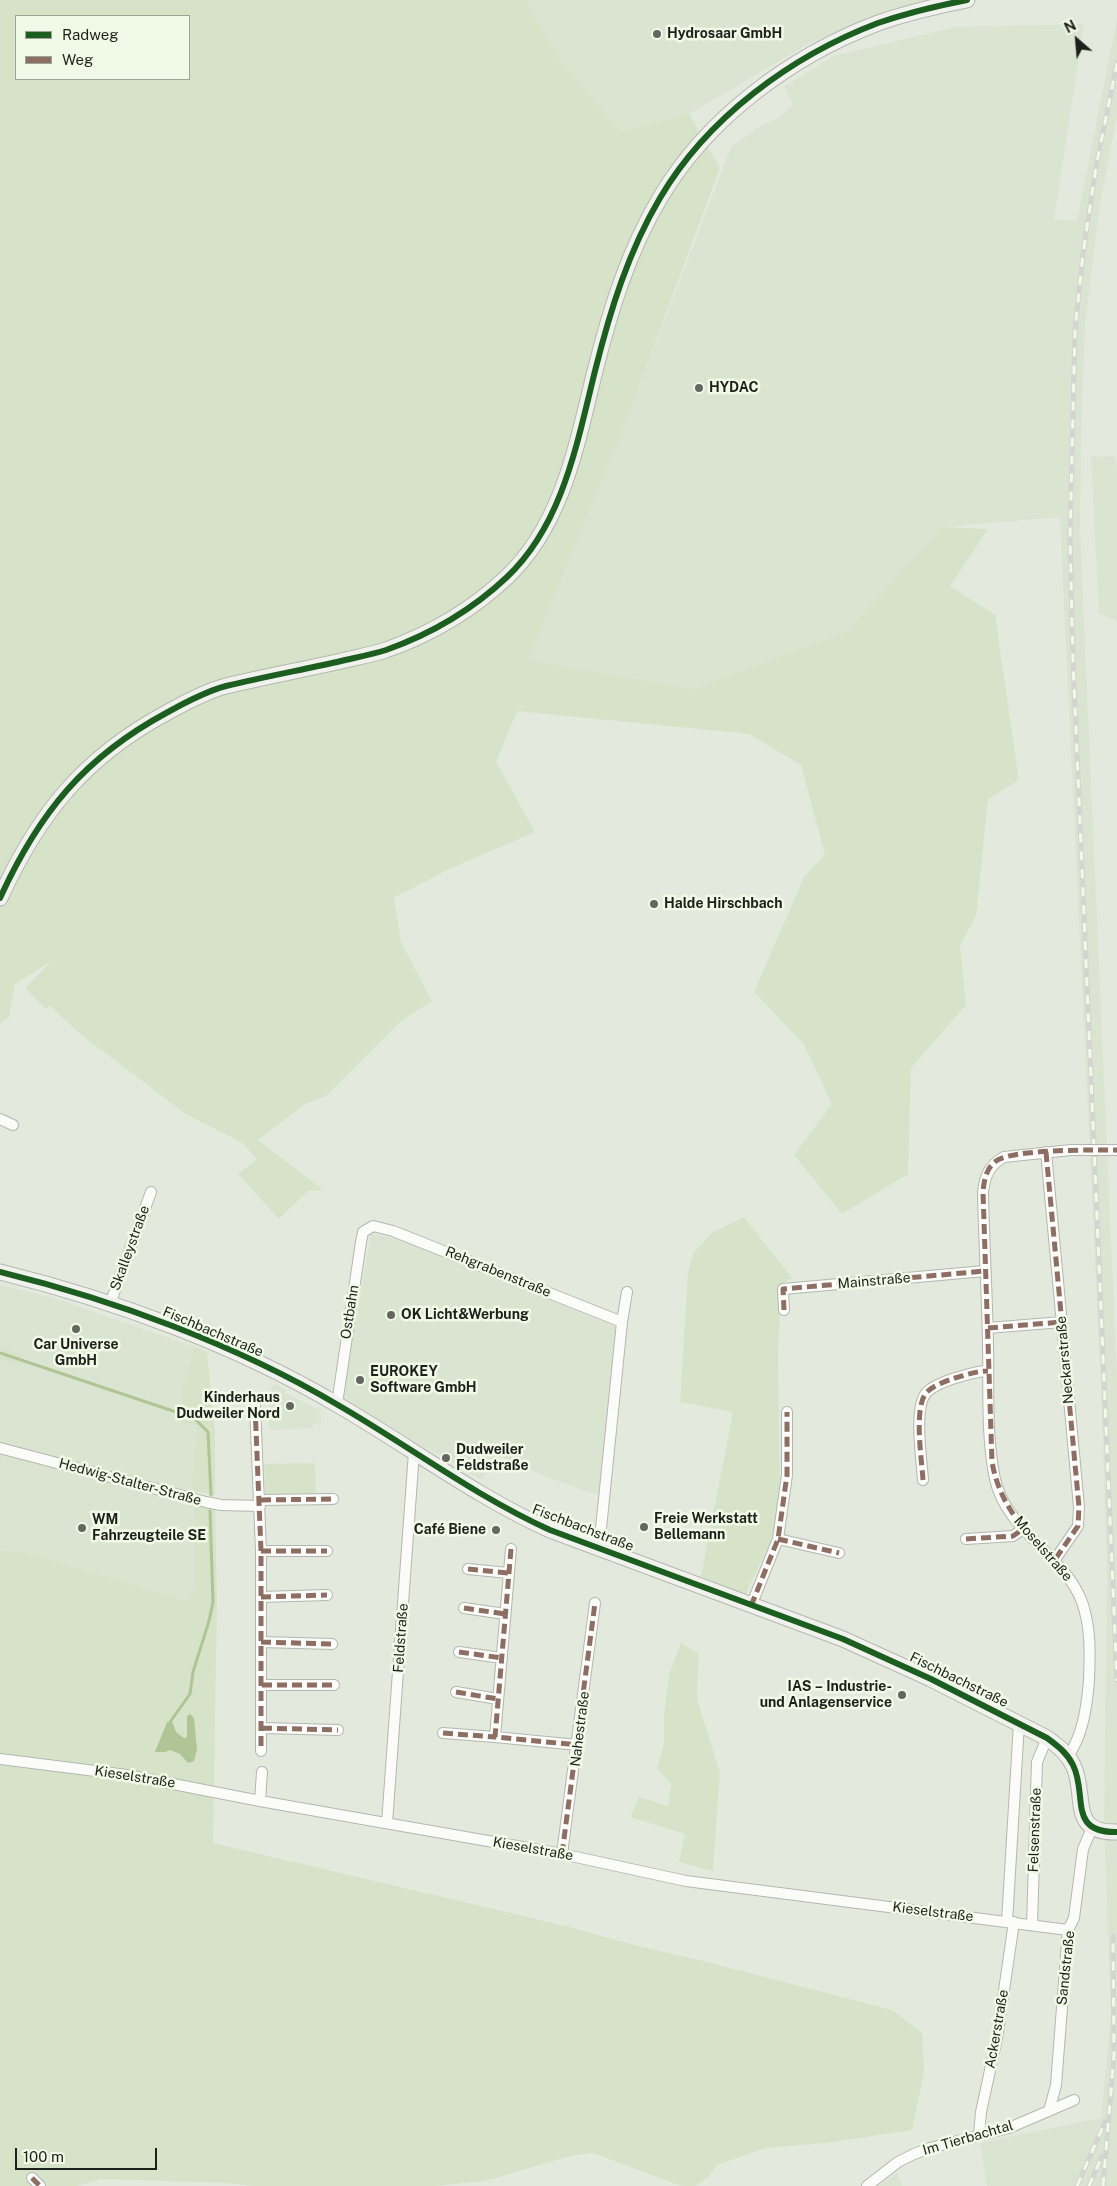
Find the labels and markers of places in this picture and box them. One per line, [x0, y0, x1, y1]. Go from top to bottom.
place label: Hydrosaar GmbH [667, 26, 782, 42]
marker: Hydrosaar GmbH [651, 28, 663, 40]
place label: HYDAC [709, 380, 758, 396]
marker: HYDAC [693, 382, 705, 394]
place label: Halde Hirschbach [664, 896, 783, 912]
marker: Halde Hirschbach [648, 898, 660, 910]
place label: OK Licht&Werbung [401, 1307, 529, 1323]
marker: OK Licht&Werbung [385, 1309, 397, 1321]
marker: Car Universe GmbH [70, 1323, 82, 1335]
place label: Car Universe GmbH [33, 1337, 119, 1370]
place label: EUROKEY Software GmbH [370, 1364, 477, 1396]
marker: EUROKEY Software GmbH [354, 1374, 366, 1386]
place label: Kinderhaus Dudweiler Nord [176, 1390, 280, 1422]
marker: Kinderhaus Dudweiler Nord [284, 1400, 296, 1412]
place label: Dudweiler Feldstraße [456, 1442, 529, 1474]
marker: Dudweiler Feldstraße [440, 1452, 452, 1464]
place label: Freie Werkstatt Bellemann [654, 1511, 758, 1544]
place label: WM Fahrzeugteile SE [92, 1512, 206, 1544]
marker: Freie Werkstatt Bellemann [638, 1521, 650, 1533]
marker: WM Fahrzeugteile SE [76, 1522, 88, 1534]
place label: Café Biene [414, 1522, 486, 1538]
marker: Café Biene [490, 1524, 502, 1536]
place label: IAS – Industrie- und Anlagenservice [760, 1679, 892, 1711]
marker: IAS – Industrie- und Anlagenservice [896, 1689, 908, 1701]

